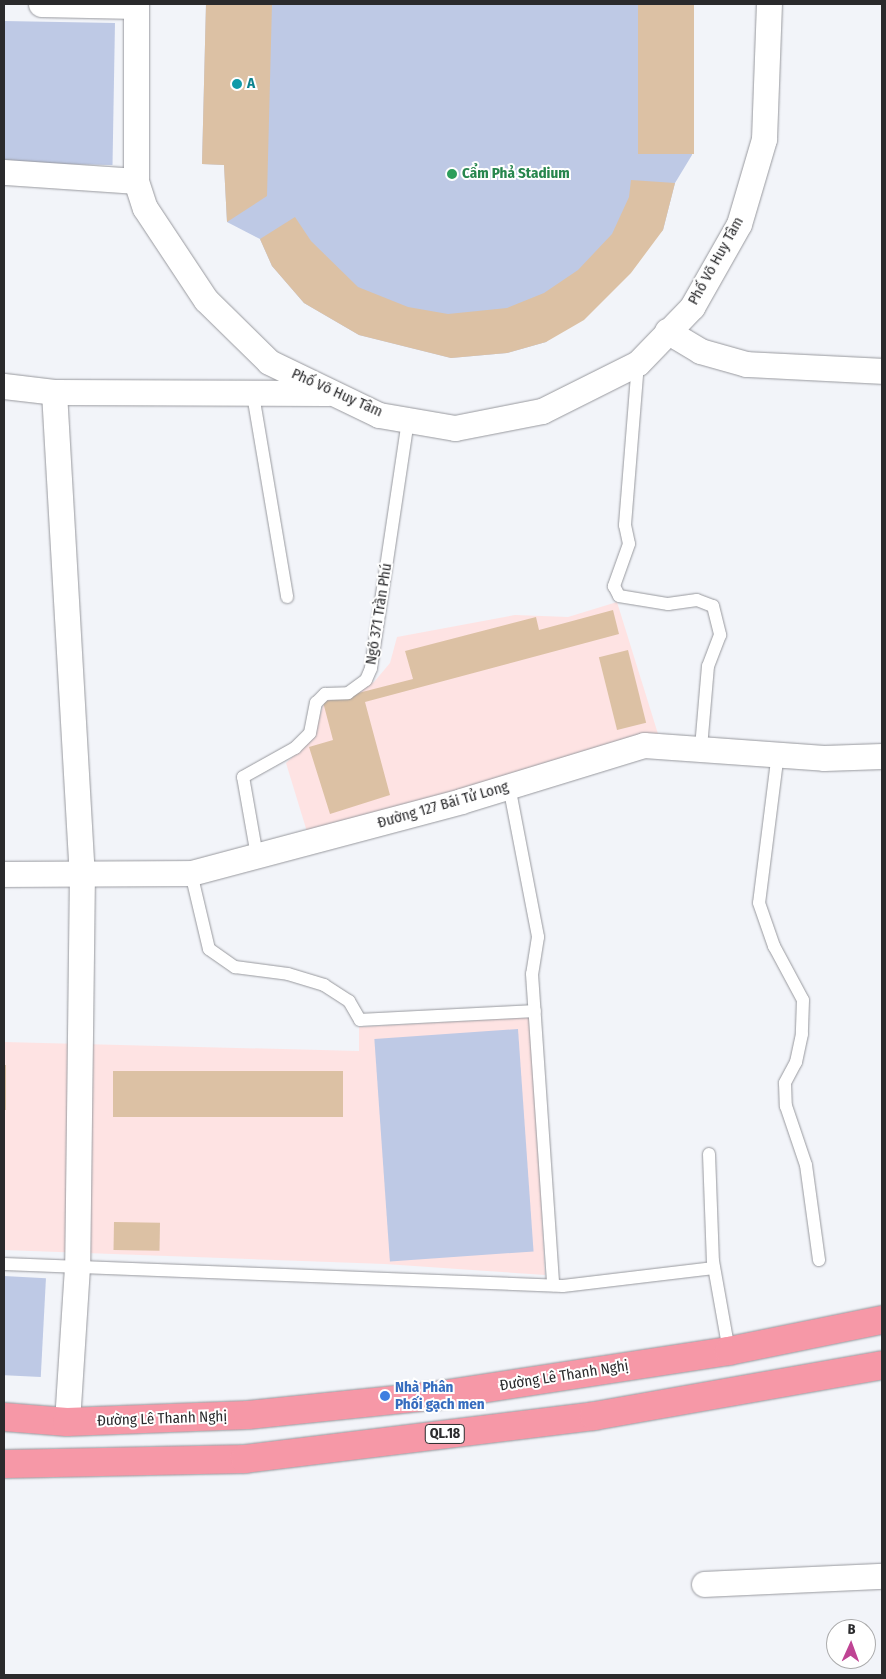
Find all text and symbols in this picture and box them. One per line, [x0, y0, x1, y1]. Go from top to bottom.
place label: A [247, 75, 255, 93]
marker: A [231, 78, 243, 90]
place label: Cẩm Phả Stadium [462, 165, 570, 183]
marker: Cẩm Phả Stadium [446, 168, 458, 180]
street label: Phố Võ Huy Tâm [684, 214, 748, 308]
street label: Phố Võ Huy Tâm [289, 365, 385, 421]
street label: Ngõ 371 Trần Phú [362, 562, 396, 666]
street label: Đường 127 Bái Tử Long [375, 778, 511, 832]
street label: Đường Lê Thanh Nghị [498, 1357, 630, 1395]
place label: Nhà Phân Phối gạch men [395, 1378, 485, 1413]
marker: Nhà Phân Phối gạch men [379, 1390, 391, 1402]
street label: Đường Lê Thanh Nghị [97, 1408, 227, 1430]
road number: QL.18 [424, 1422, 466, 1446]
north arrow [826, 1619, 876, 1669]
text: B [847, 1621, 856, 1638]

